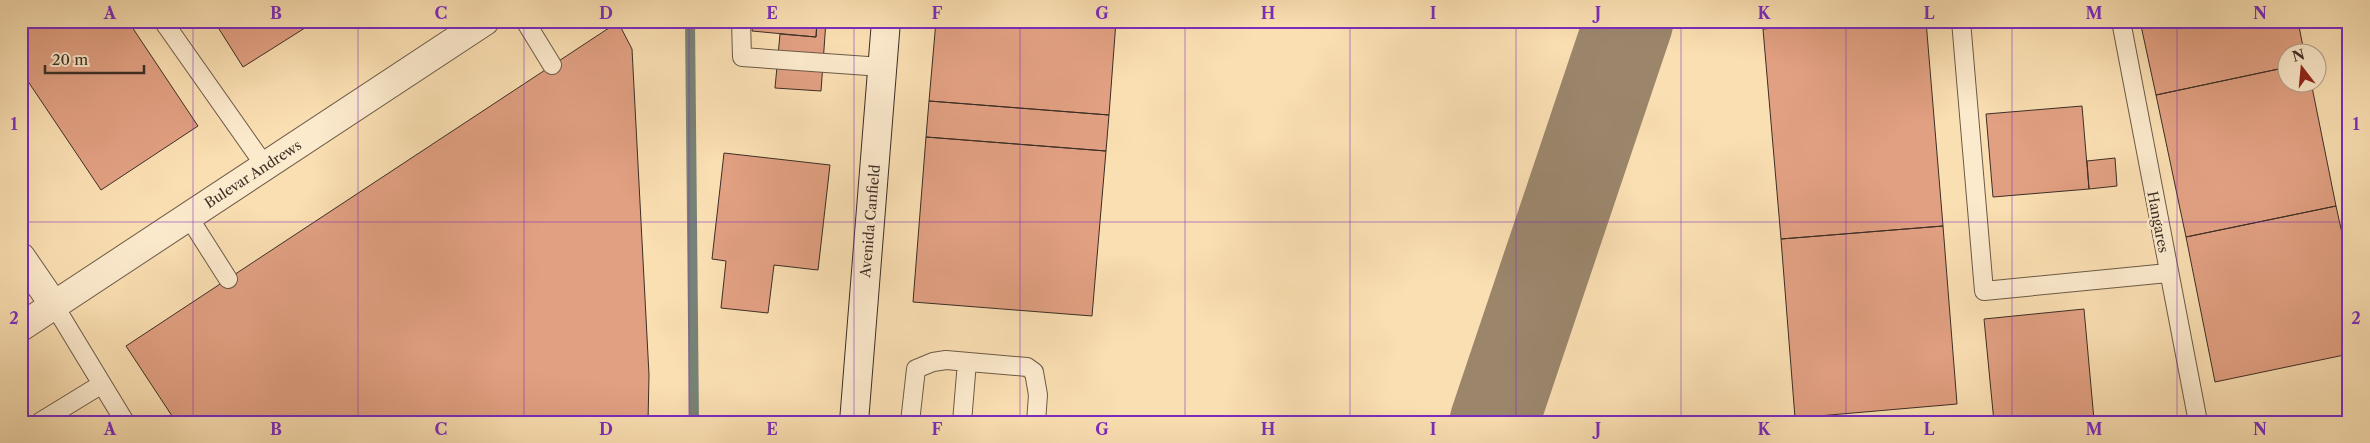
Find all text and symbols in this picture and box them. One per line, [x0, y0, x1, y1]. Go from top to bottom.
text: A [103, 3, 117, 23]
text: B [270, 3, 282, 23]
text: C [435, 3, 447, 23]
text: D [599, 3, 613, 23]
text: E [766, 3, 778, 23]
text: F [932, 3, 943, 23]
text: G [1095, 3, 1109, 23]
text: H [1261, 3, 1275, 23]
text: I [1430, 3, 1437, 23]
text: J [1592, 3, 1601, 23]
text: K [1758, 3, 1772, 23]
text: L [1923, 3, 1935, 23]
text: M [2086, 3, 2103, 23]
text: N [2253, 3, 2267, 23]
scale bar [45, 42, 144, 74]
north arrow [2278, 42, 2328, 92]
text: N [2290, 45, 2307, 66]
text: 20 m [52, 50, 88, 69]
text: 1 [10, 114, 18, 134]
text: 1 [2352, 114, 2360, 134]
street label: Bulevar Andrews [201, 136, 305, 212]
street label: Avenida Canfield [856, 163, 884, 279]
street label: Hangares [2143, 190, 2173, 254]
text: 2 [9, 308, 19, 328]
text: 2 [2351, 308, 2361, 328]
text: A [103, 419, 117, 439]
text: B [270, 419, 282, 439]
text: C [435, 419, 447, 439]
text: D [599, 419, 613, 439]
text: E [766, 419, 778, 439]
text: F [932, 419, 943, 439]
text: G [1095, 419, 1109, 439]
text: H [1261, 419, 1275, 439]
text: I [1430, 419, 1437, 439]
text: J [1592, 419, 1601, 439]
text: K [1758, 419, 1772, 439]
text: L [1923, 419, 1935, 439]
text: M [2086, 419, 2103, 439]
text: N [2253, 419, 2267, 439]

